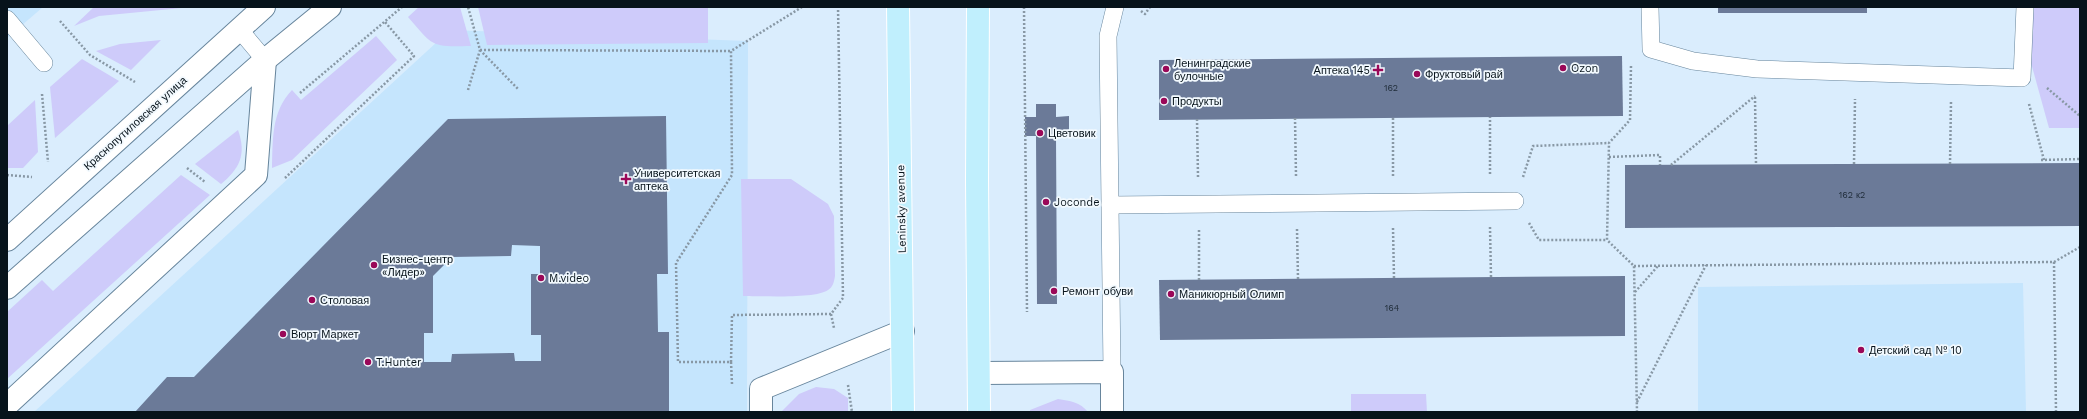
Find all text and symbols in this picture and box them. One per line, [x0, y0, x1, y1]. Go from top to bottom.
place label: Ленинградские булочные [1174, 57, 1251, 83]
place label: Ozon [1571, 62, 1598, 75]
marker: Ozon [1558, 63, 1568, 73]
marker: Ленинградские булочные [1161, 64, 1171, 74]
place label: Аптека 145 [1314, 64, 1370, 77]
marker: Аптека 145 [1373, 65, 1383, 75]
place label: Фруктовый рай [1425, 68, 1503, 81]
marker: Фруктовый рай [1412, 69, 1422, 79]
street label: Краснопутиловская улица [81, 73, 190, 173]
house number: 162 [1384, 83, 1398, 93]
place label: Продукты [1172, 95, 1222, 108]
marker: Продукты [1159, 96, 1169, 106]
place label: Цветовик [1048, 127, 1096, 140]
marker: Цветовик [1035, 128, 1045, 138]
street label: Leninsky avenue [894, 165, 909, 253]
place label: Университетская аптека [634, 167, 721, 193]
marker: Университетская аптека [621, 174, 631, 184]
house number: 162 к2 [1839, 190, 1865, 200]
place label: Joconde [1054, 196, 1100, 209]
marker: Joconde [1041, 197, 1051, 207]
place label: Бизнес-центр «Лидер» [382, 253, 453, 279]
marker: Бизнес-центр «Лидер» [369, 260, 379, 270]
place label: M.video [549, 272, 589, 285]
marker: M.video [536, 273, 546, 283]
place label: Ремонт обуви [1062, 285, 1133, 298]
marker: Ремонт обуви [1049, 286, 1059, 296]
place label: Маникюрный Олимп [1179, 288, 1284, 301]
marker: Маникюрный Олимп [1166, 289, 1176, 299]
place label: Столовая [320, 294, 369, 307]
marker: Столовая [307, 295, 317, 305]
house number: 164 [1385, 303, 1400, 313]
place label: Вюрт Маркет [291, 328, 359, 341]
marker: Вюрт Маркет [278, 329, 288, 339]
place label: Детский сад № 10 [1869, 344, 1962, 357]
marker: Детский сад № 10 [1856, 345, 1866, 355]
place label: T.Hunter [376, 356, 422, 369]
marker: T.Hunter [363, 357, 373, 367]

